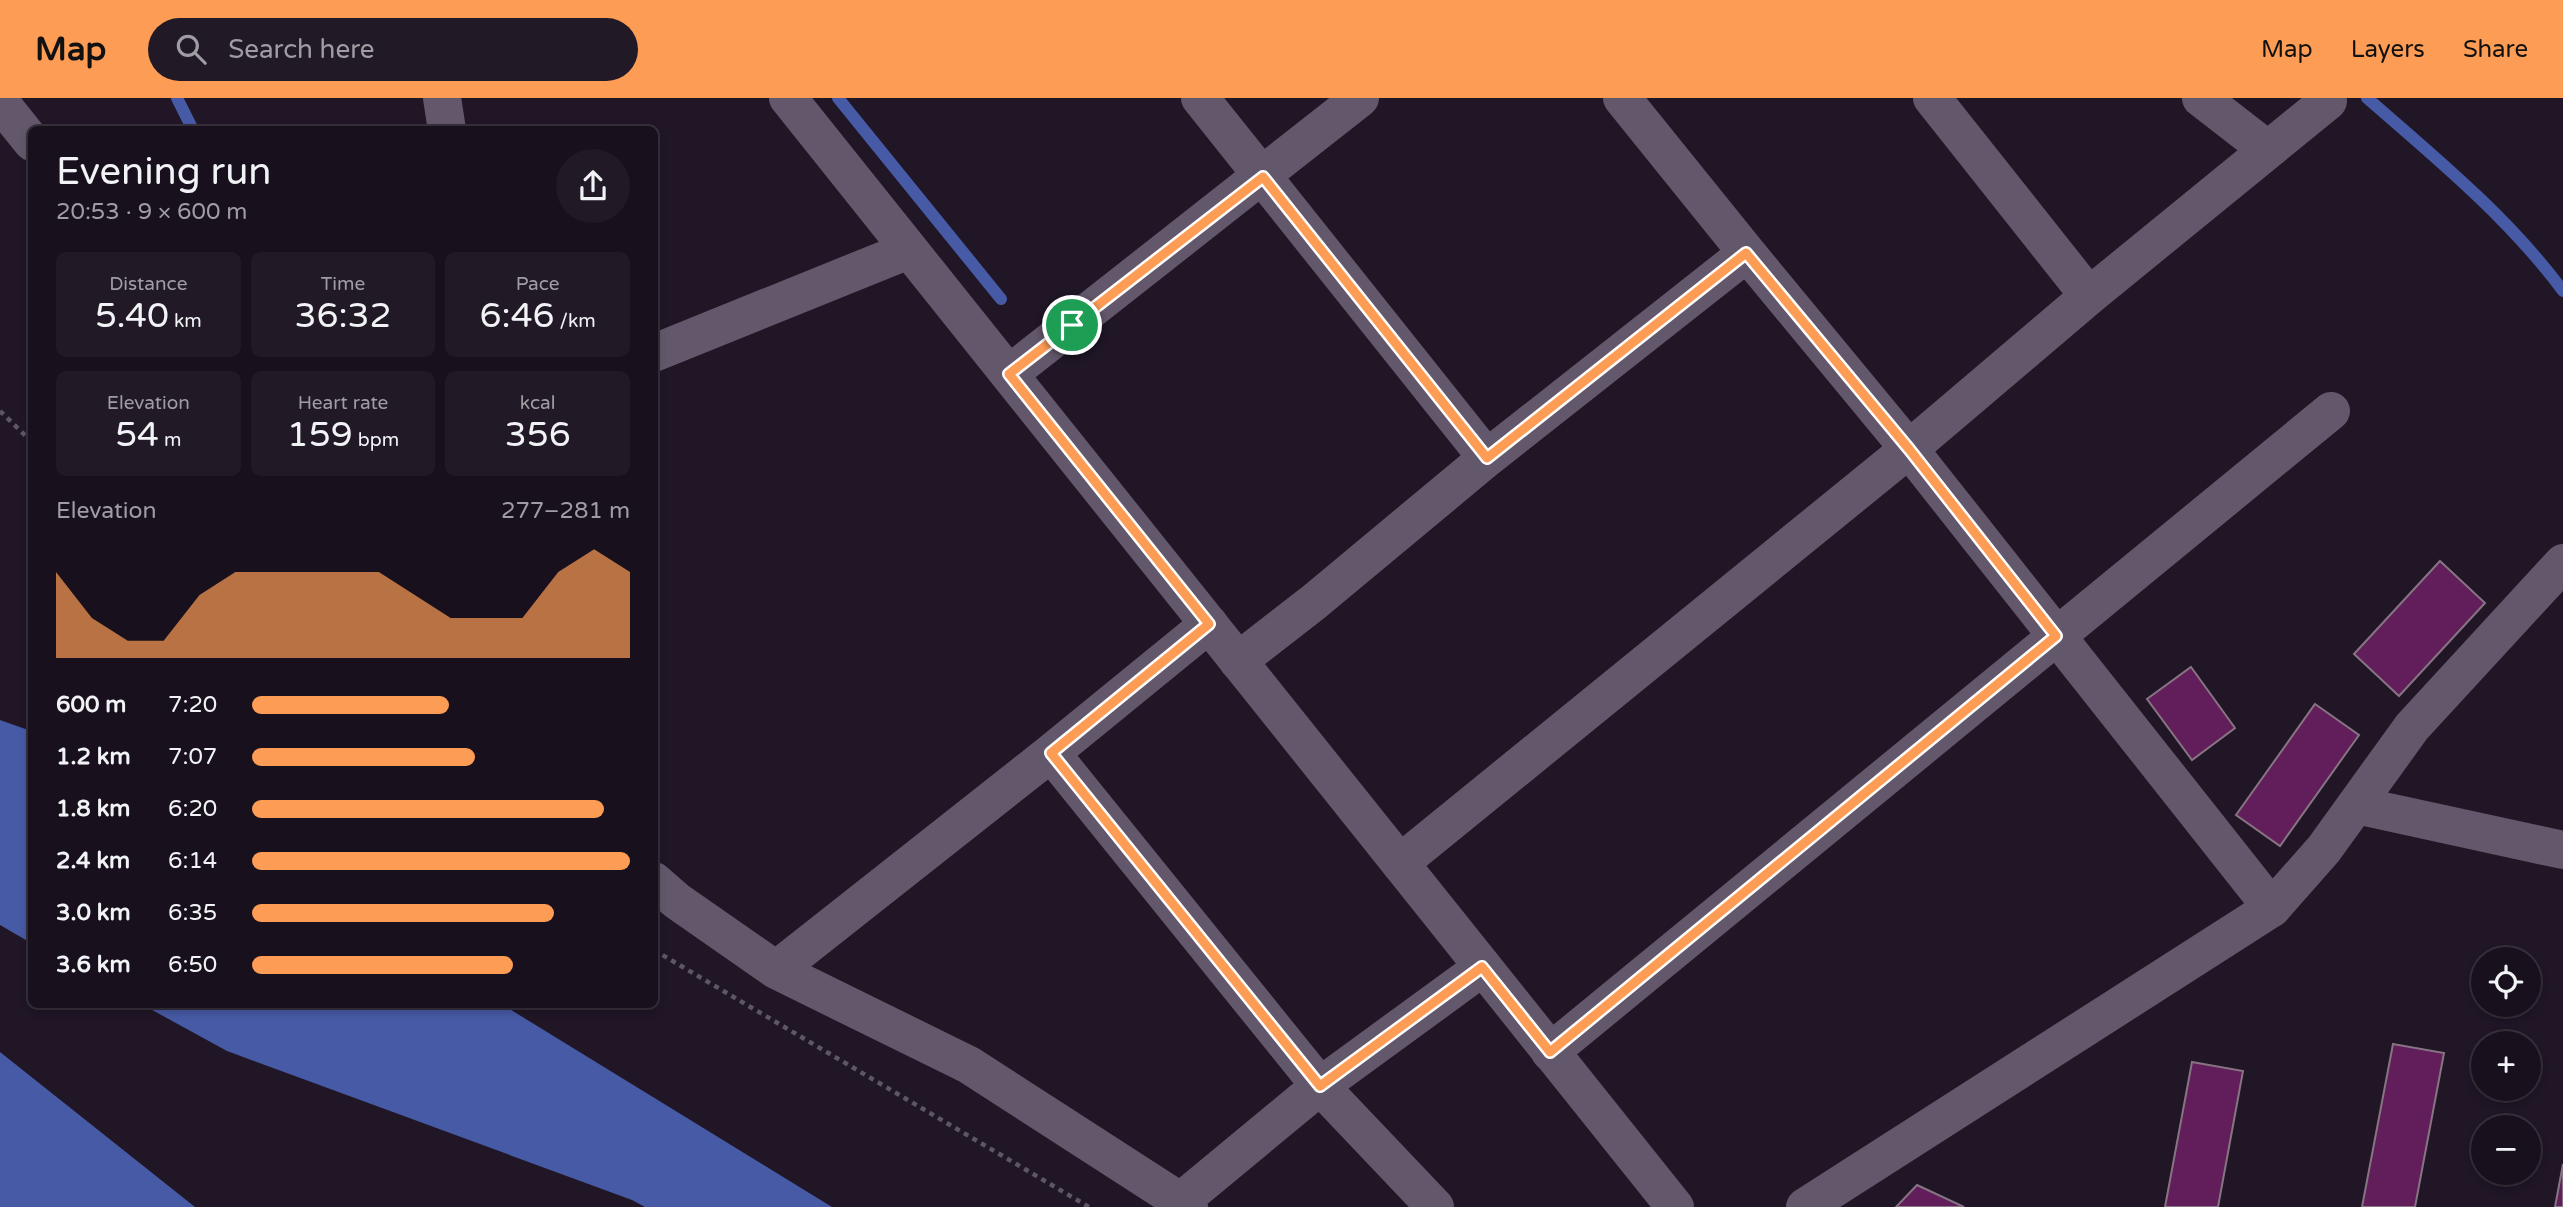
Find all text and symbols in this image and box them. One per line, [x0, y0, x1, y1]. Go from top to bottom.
search box [148, 18, 638, 81]
text: Map [35, 30, 106, 69]
icon: search [172, 30, 210, 68]
text: Search here [228, 34, 374, 65]
text: Map [2261, 35, 2313, 64]
text: Layers [2351, 35, 2425, 64]
text: Share [2463, 35, 2528, 64]
text: Evening run [56, 149, 271, 195]
button: share [556, 149, 630, 223]
text: 20:53 · 9 × 600 m [56, 198, 247, 226]
text: Distance [109, 273, 187, 295]
text: Time [321, 273, 365, 295]
text: Pace [516, 273, 560, 295]
text: 5.40 [95, 295, 169, 337]
text: 36:32 [294, 295, 392, 337]
text: 6:46 [480, 295, 555, 337]
pin [1042, 295, 1102, 355]
icon: arrive [1053, 306, 1091, 344]
text: km [169, 310, 202, 332]
text: /km [555, 310, 596, 332]
text: Elevation [107, 392, 190, 414]
text: Heart rate [298, 392, 388, 414]
text: kcal [520, 392, 556, 414]
text: 54 [115, 414, 159, 456]
text: 159 [287, 414, 353, 456]
text: 356 [505, 414, 571, 456]
text: m [159, 429, 182, 451]
text: bpm [353, 429, 399, 451]
text: Elevation [56, 497, 157, 525]
text: 277–281 m [501, 497, 630, 525]
text: 600 m [56, 691, 126, 719]
text: 7:20 [168, 691, 217, 719]
text: 1.2 km [56, 743, 131, 771]
text: 7:07 [168, 743, 217, 771]
text: 1.8 km [56, 795, 130, 823]
text: 6:20 [168, 795, 217, 823]
text: 2.4 km [56, 847, 130, 875]
text: 6:14 [168, 847, 217, 875]
text: 3.0 km [56, 899, 131, 927]
text: 6:35 [168, 899, 217, 927]
map controls [2471, 947, 2541, 1185]
button: locate [2471, 947, 2541, 1017]
text: 3.6 km [56, 951, 131, 979]
text: 6:50 [168, 951, 217, 979]
button: + [2471, 1031, 2541, 1101]
button: − [2471, 1115, 2541, 1185]

